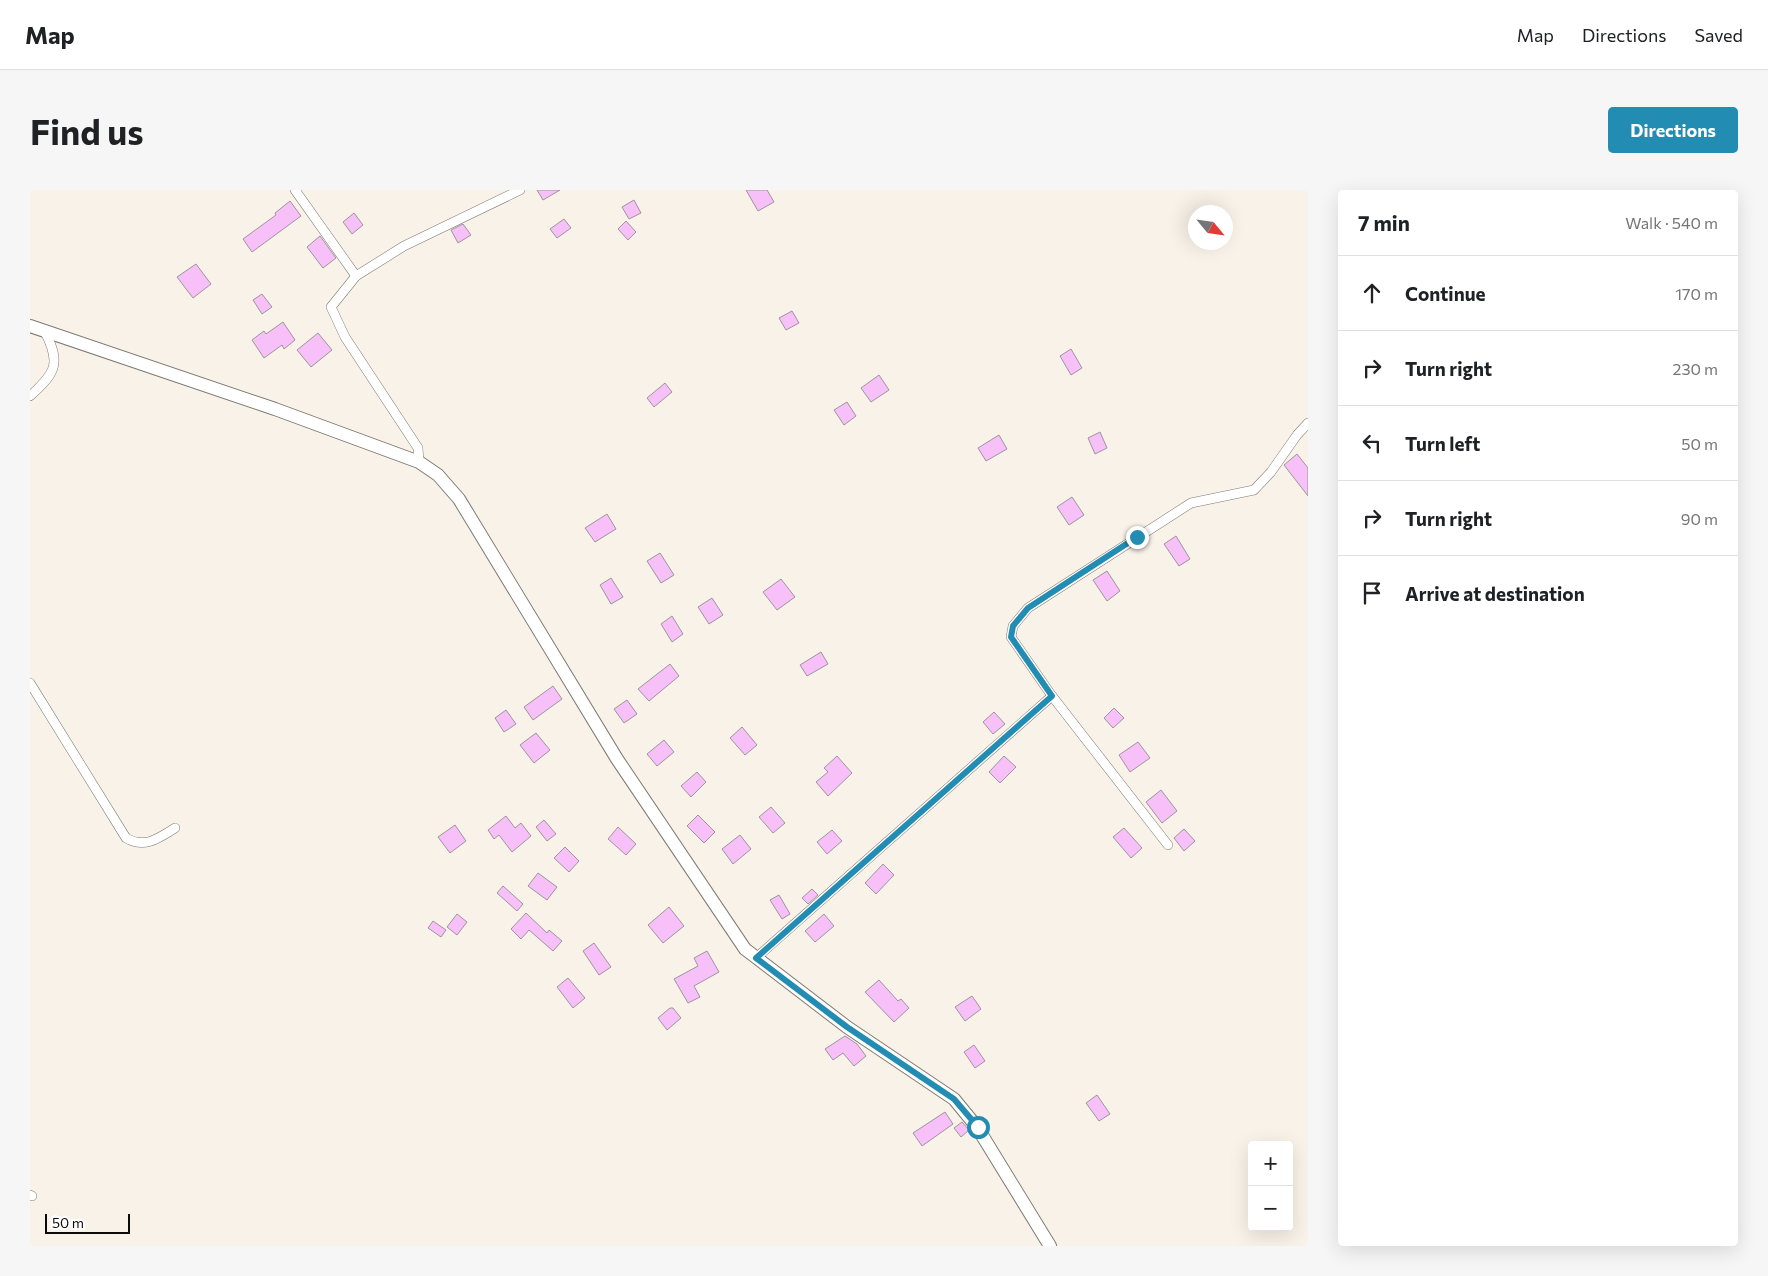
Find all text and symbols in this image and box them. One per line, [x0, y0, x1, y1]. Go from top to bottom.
text: Map [25, 20, 75, 49]
text: Map [1517, 24, 1554, 46]
text: Directions [1582, 24, 1666, 46]
text: Saved [1694, 24, 1743, 46]
button: Directions [1608, 107, 1738, 153]
text: Find us [30, 109, 144, 152]
north arrow [1188, 205, 1233, 250]
text: 7 min [1358, 210, 1410, 235]
text: Walk · 540 m [1625, 213, 1718, 232]
icon: ahead [1358, 279, 1386, 307]
text: Continue [1405, 282, 1485, 305]
text: 170 m [1675, 284, 1718, 303]
icon: right [1358, 354, 1386, 382]
text: Turn right [1405, 357, 1492, 380]
text: 230 m [1673, 359, 1718, 378]
icon: left [1358, 429, 1386, 457]
text: Turn left [1405, 432, 1480, 455]
text: 50 m [1681, 434, 1718, 453]
icon: right [1358, 504, 1386, 532]
text: Turn right [1405, 507, 1492, 530]
text: 90 m [1681, 509, 1718, 528]
route end [1126, 526, 1149, 549]
icon: arrive [1358, 579, 1386, 607]
text: Arrive at destination [1405, 582, 1585, 605]
route start [967, 1116, 990, 1139]
map controls [1248, 1141, 1293, 1231]
button: + [1248, 1141, 1293, 1186]
button: − [1248, 1186, 1293, 1231]
scale bar [45, 1211, 130, 1234]
text: 50 m [52, 1214, 84, 1231]

